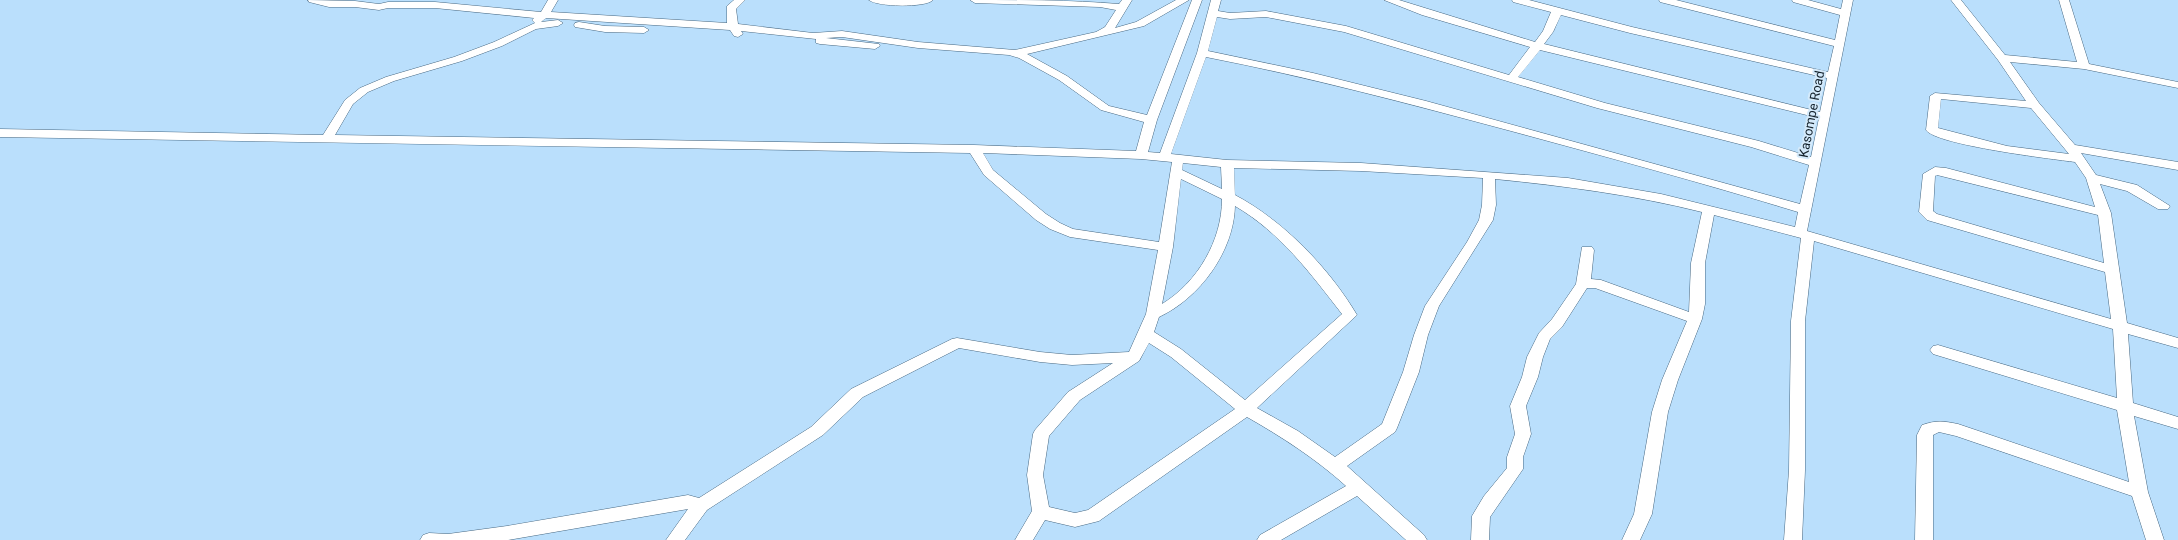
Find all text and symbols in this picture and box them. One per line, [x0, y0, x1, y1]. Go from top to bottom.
street label: Kasompe Road [1796, 69, 1827, 159]

